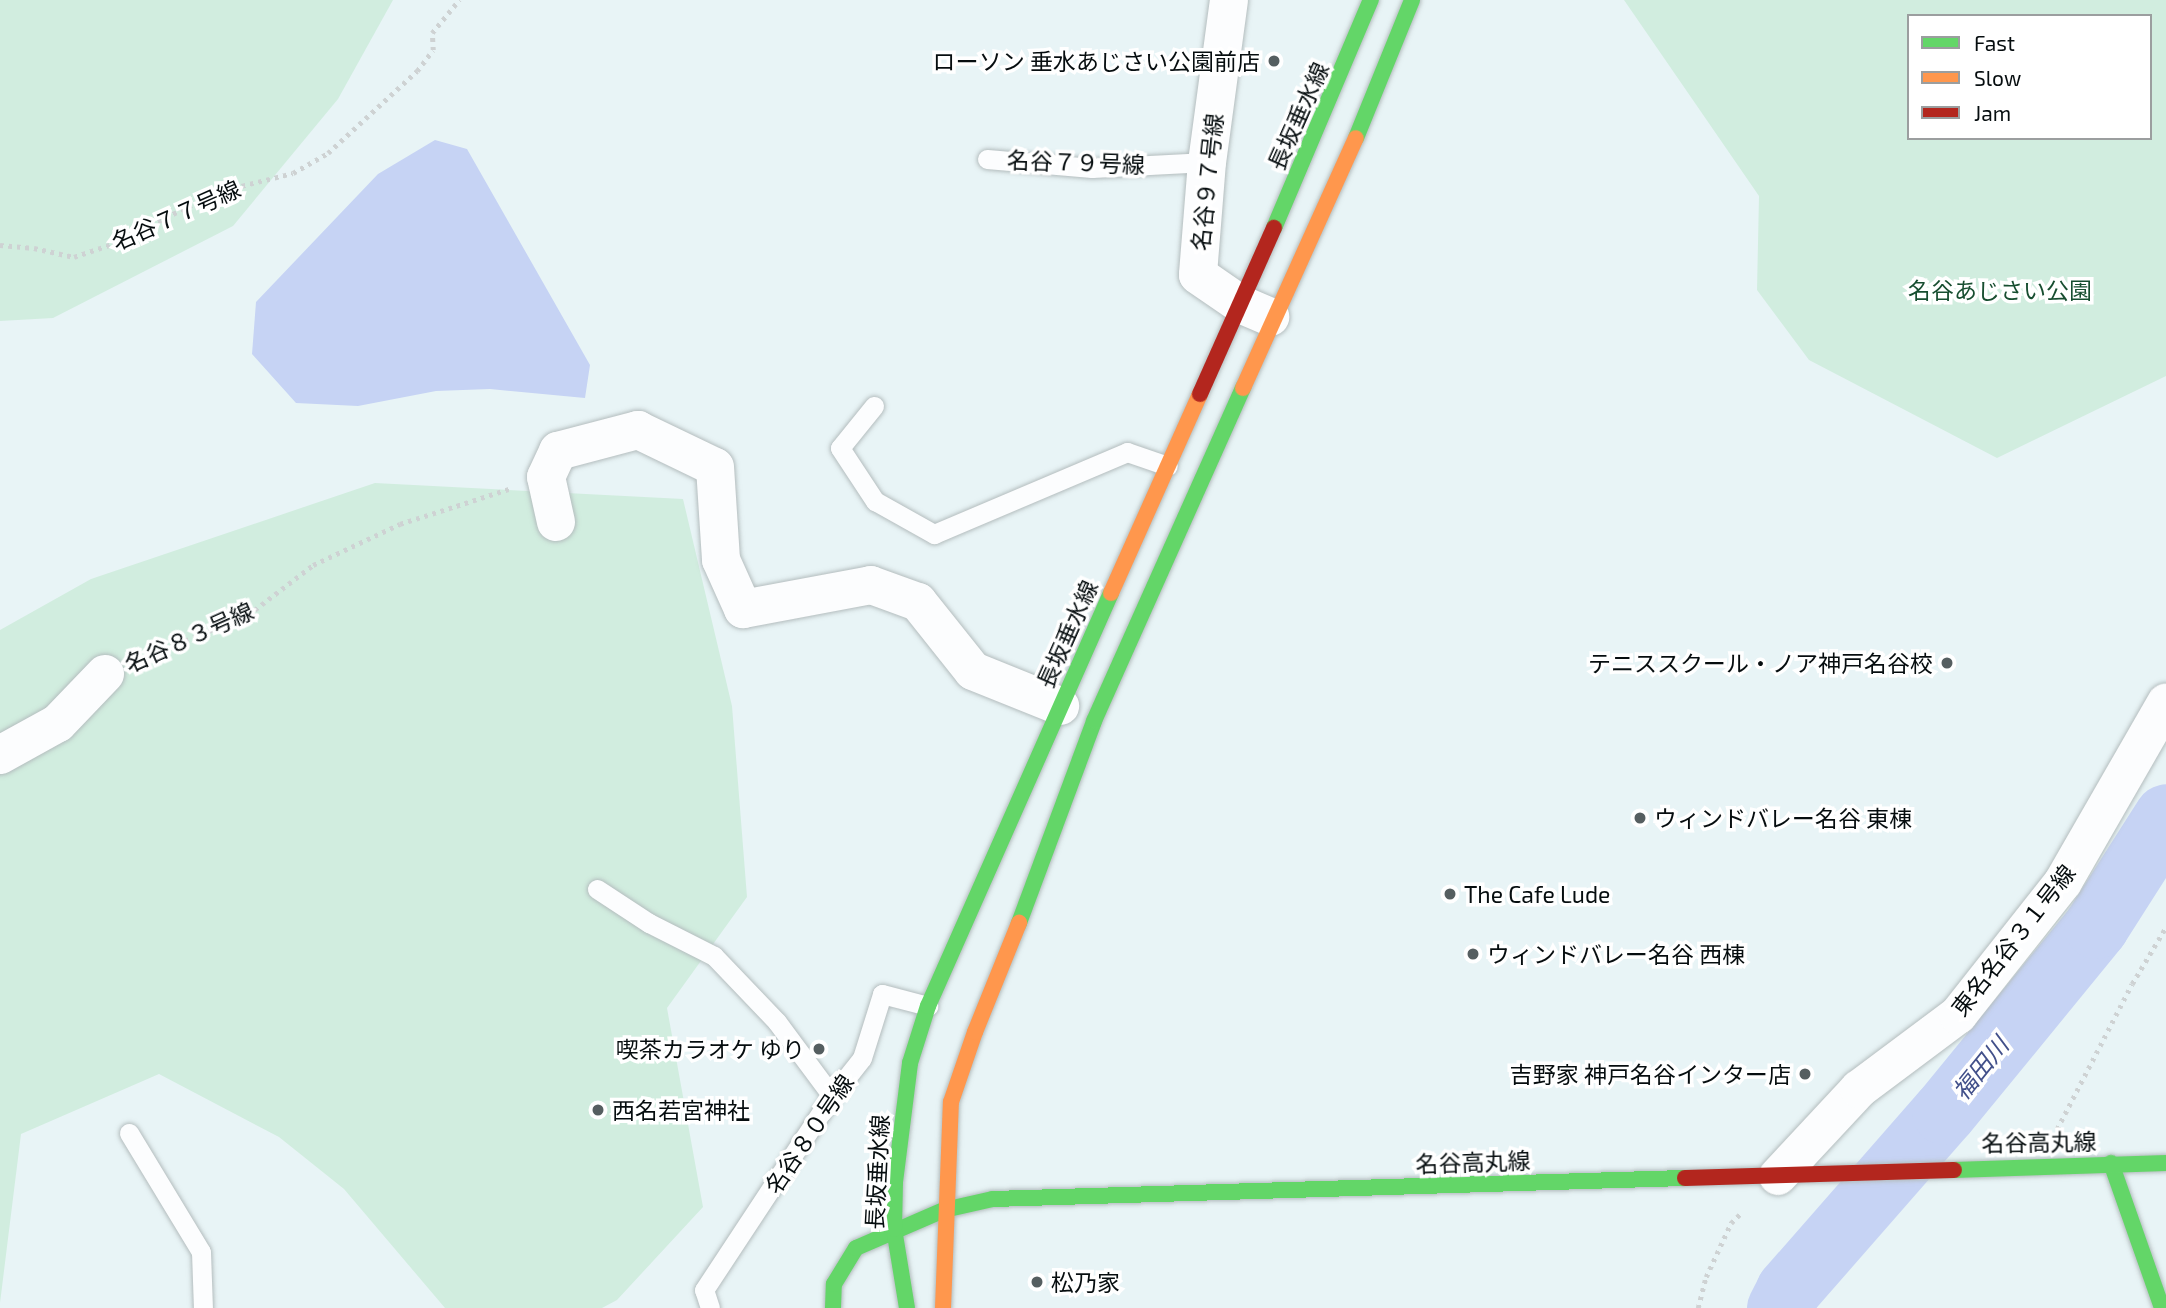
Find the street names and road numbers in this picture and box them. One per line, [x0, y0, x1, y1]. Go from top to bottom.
street label: 長坂垂水線 [1262, 58, 1334, 174]
street label: 名谷９７号線 [1186, 112, 1228, 252]
street label: 名谷７９号線 [1007, 146, 1145, 178]
street label: 名谷７７号線 [107, 174, 245, 256]
street label: 長坂垂水線 [1031, 576, 1103, 692]
street label: 名谷８３号線 [120, 596, 258, 678]
street label: 東名名谷３１号線 [1945, 859, 2081, 1021]
street label: 名谷８０号線 [759, 1069, 859, 1199]
street label: 長坂垂水線 [860, 1114, 894, 1230]
street label: 名谷高丸線 [1981, 1127, 2097, 1157]
street label: 名谷高丸線 [1415, 1146, 1531, 1178]

